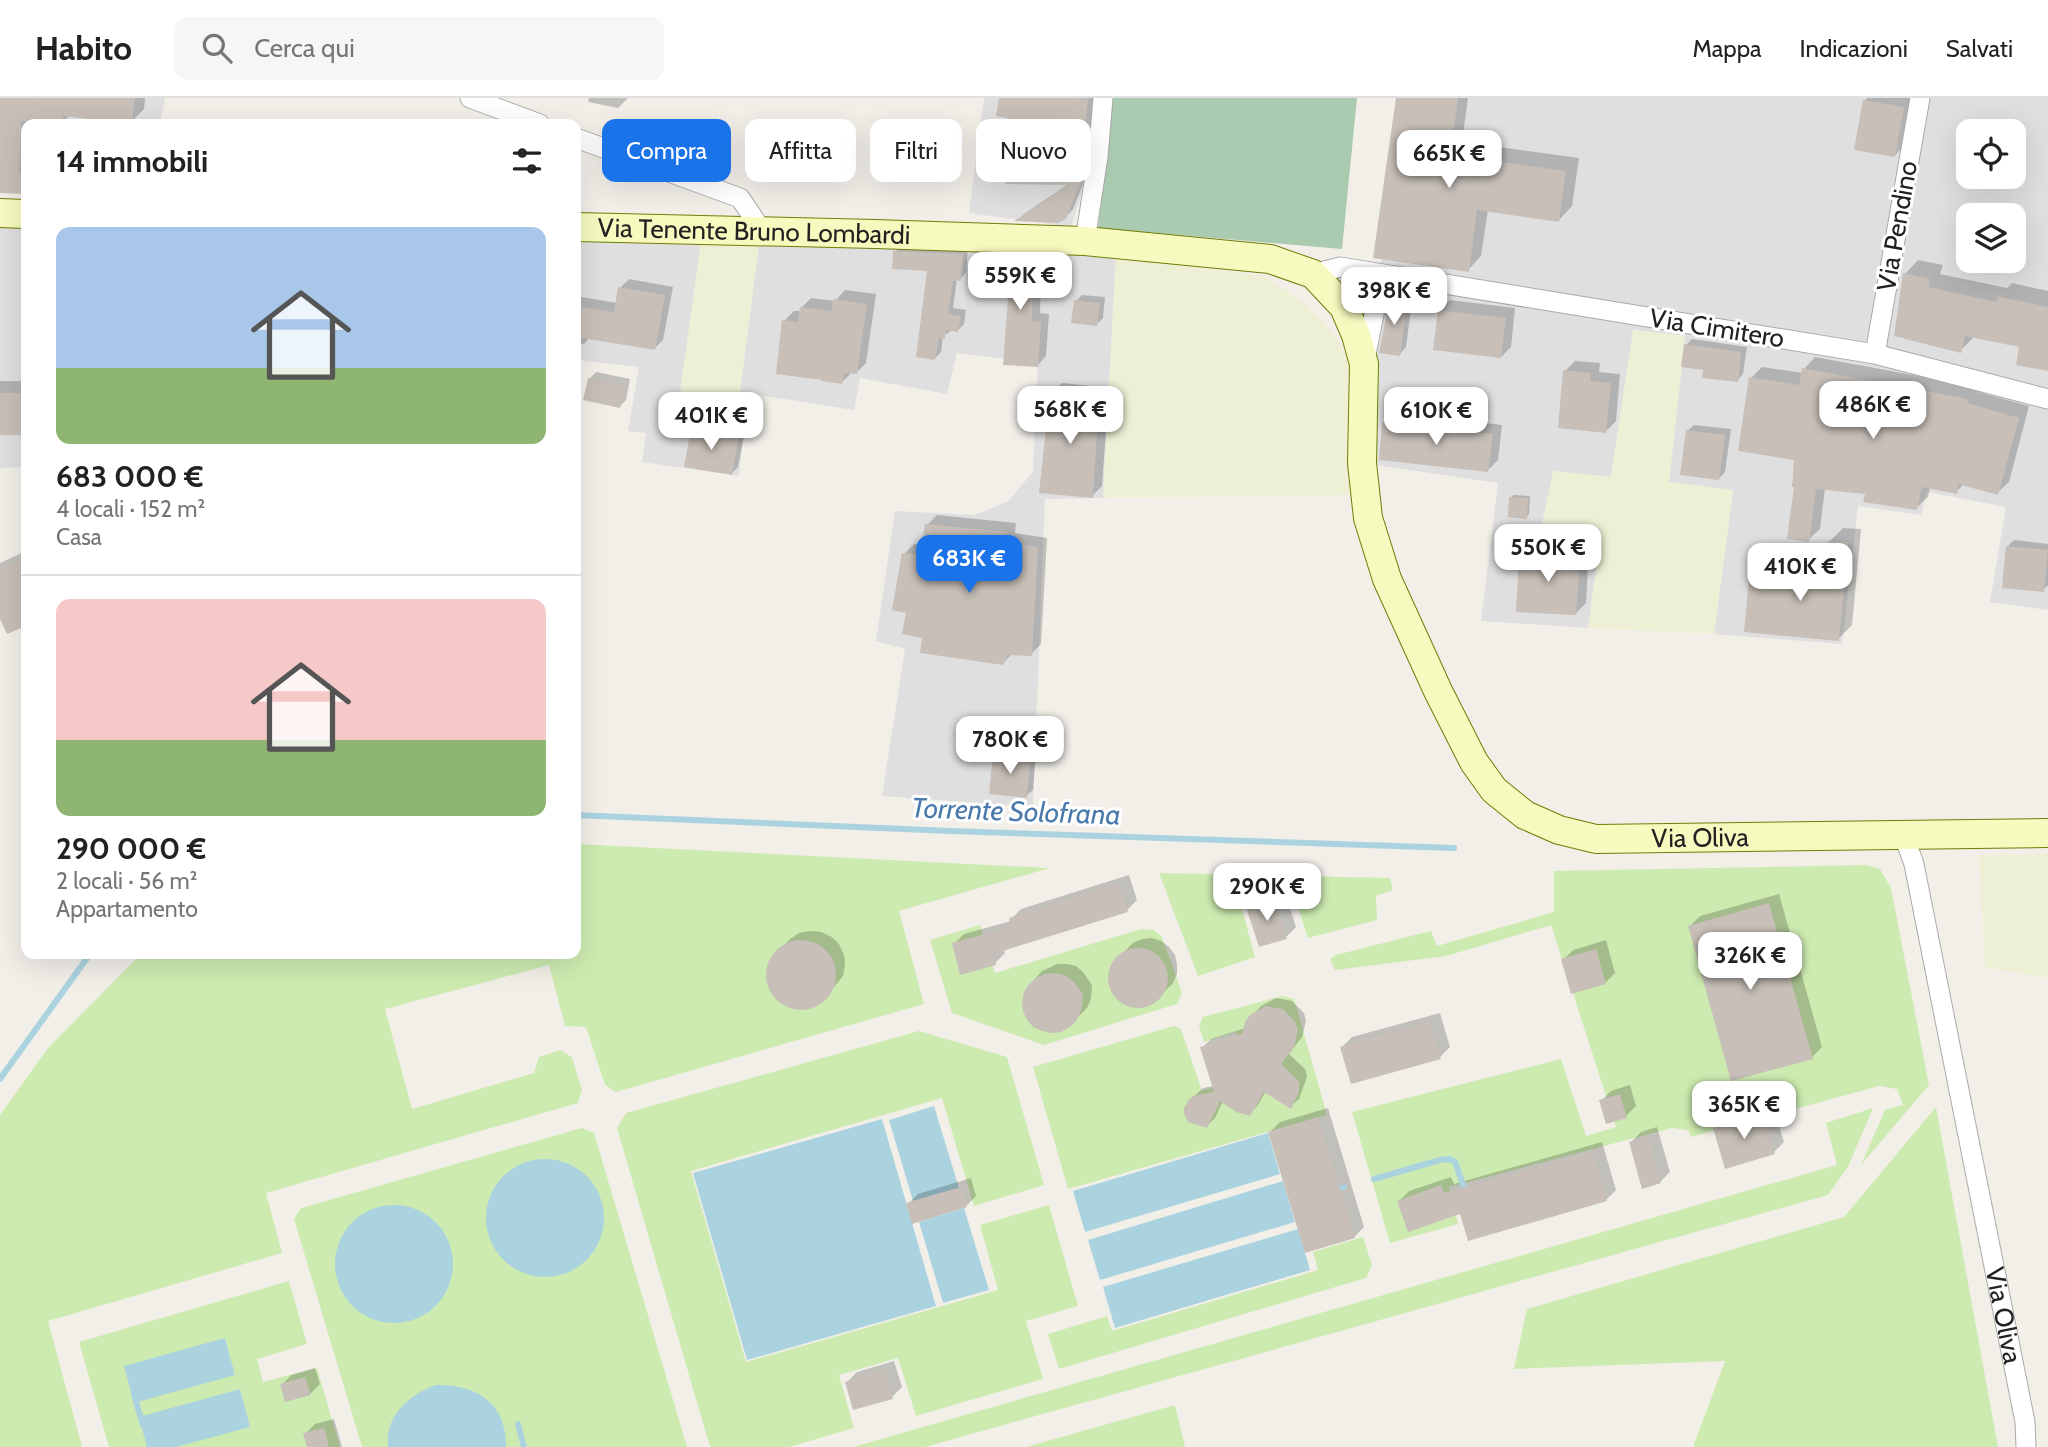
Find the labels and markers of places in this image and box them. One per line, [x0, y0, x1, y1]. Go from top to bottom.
pin: 665K € [1392, 130, 1506, 190]
pin: 559K € [963, 252, 1077, 312]
pin: 398K € [1337, 268, 1451, 327]
pin: 486K € [1816, 382, 1930, 441]
pin: 568K € [1013, 386, 1127, 446]
pin: 610K € [1379, 388, 1493, 447]
pin: 401K € [654, 392, 768, 452]
pin: 550K € [1491, 524, 1605, 584]
pin: 683K € [912, 536, 1026, 595]
pin: 410K € [1743, 544, 1857, 603]
pin: 780K € [953, 716, 1067, 776]
pin: 290K € [1210, 864, 1324, 923]
pin: 326K € [1693, 932, 1807, 992]
pin: 365K € [1687, 1082, 1801, 1141]

